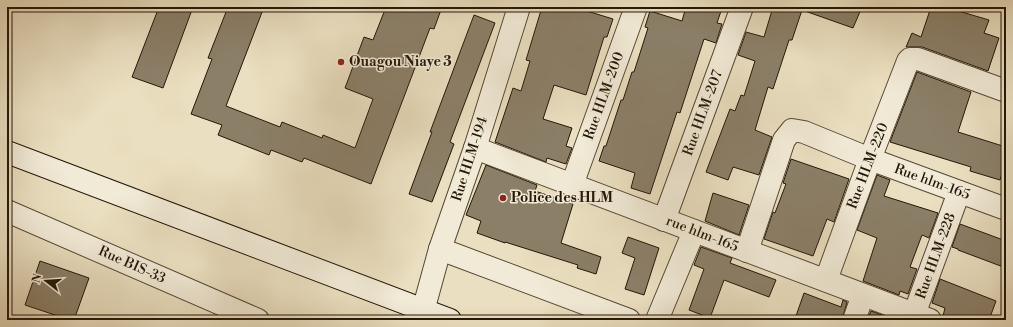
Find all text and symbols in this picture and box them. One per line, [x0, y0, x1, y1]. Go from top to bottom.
street label: Rue HLM-200 [580, 49, 628, 143]
place label: Ouagou Niaye 3 [349, 53, 452, 71]
marker: Ouagou Niaye 3 [336, 57, 346, 67]
street label: Rue HLM-207 [679, 68, 727, 158]
street label: Rue HLM-194 [448, 114, 492, 204]
street label: Rue HLM-220 [843, 120, 893, 212]
street label: Rue hlm-165 [892, 160, 973, 204]
place label: Police des HLM [511, 189, 613, 207]
marker: Police des HLM [498, 193, 508, 203]
street label: Rue HLM-228 [912, 210, 960, 302]
street label: rue hlm-165 [663, 212, 741, 256]
street label: Rue BIS-33 [96, 242, 169, 288]
north arrow [26, 261, 66, 301]
text: N [29, 272, 45, 285]

